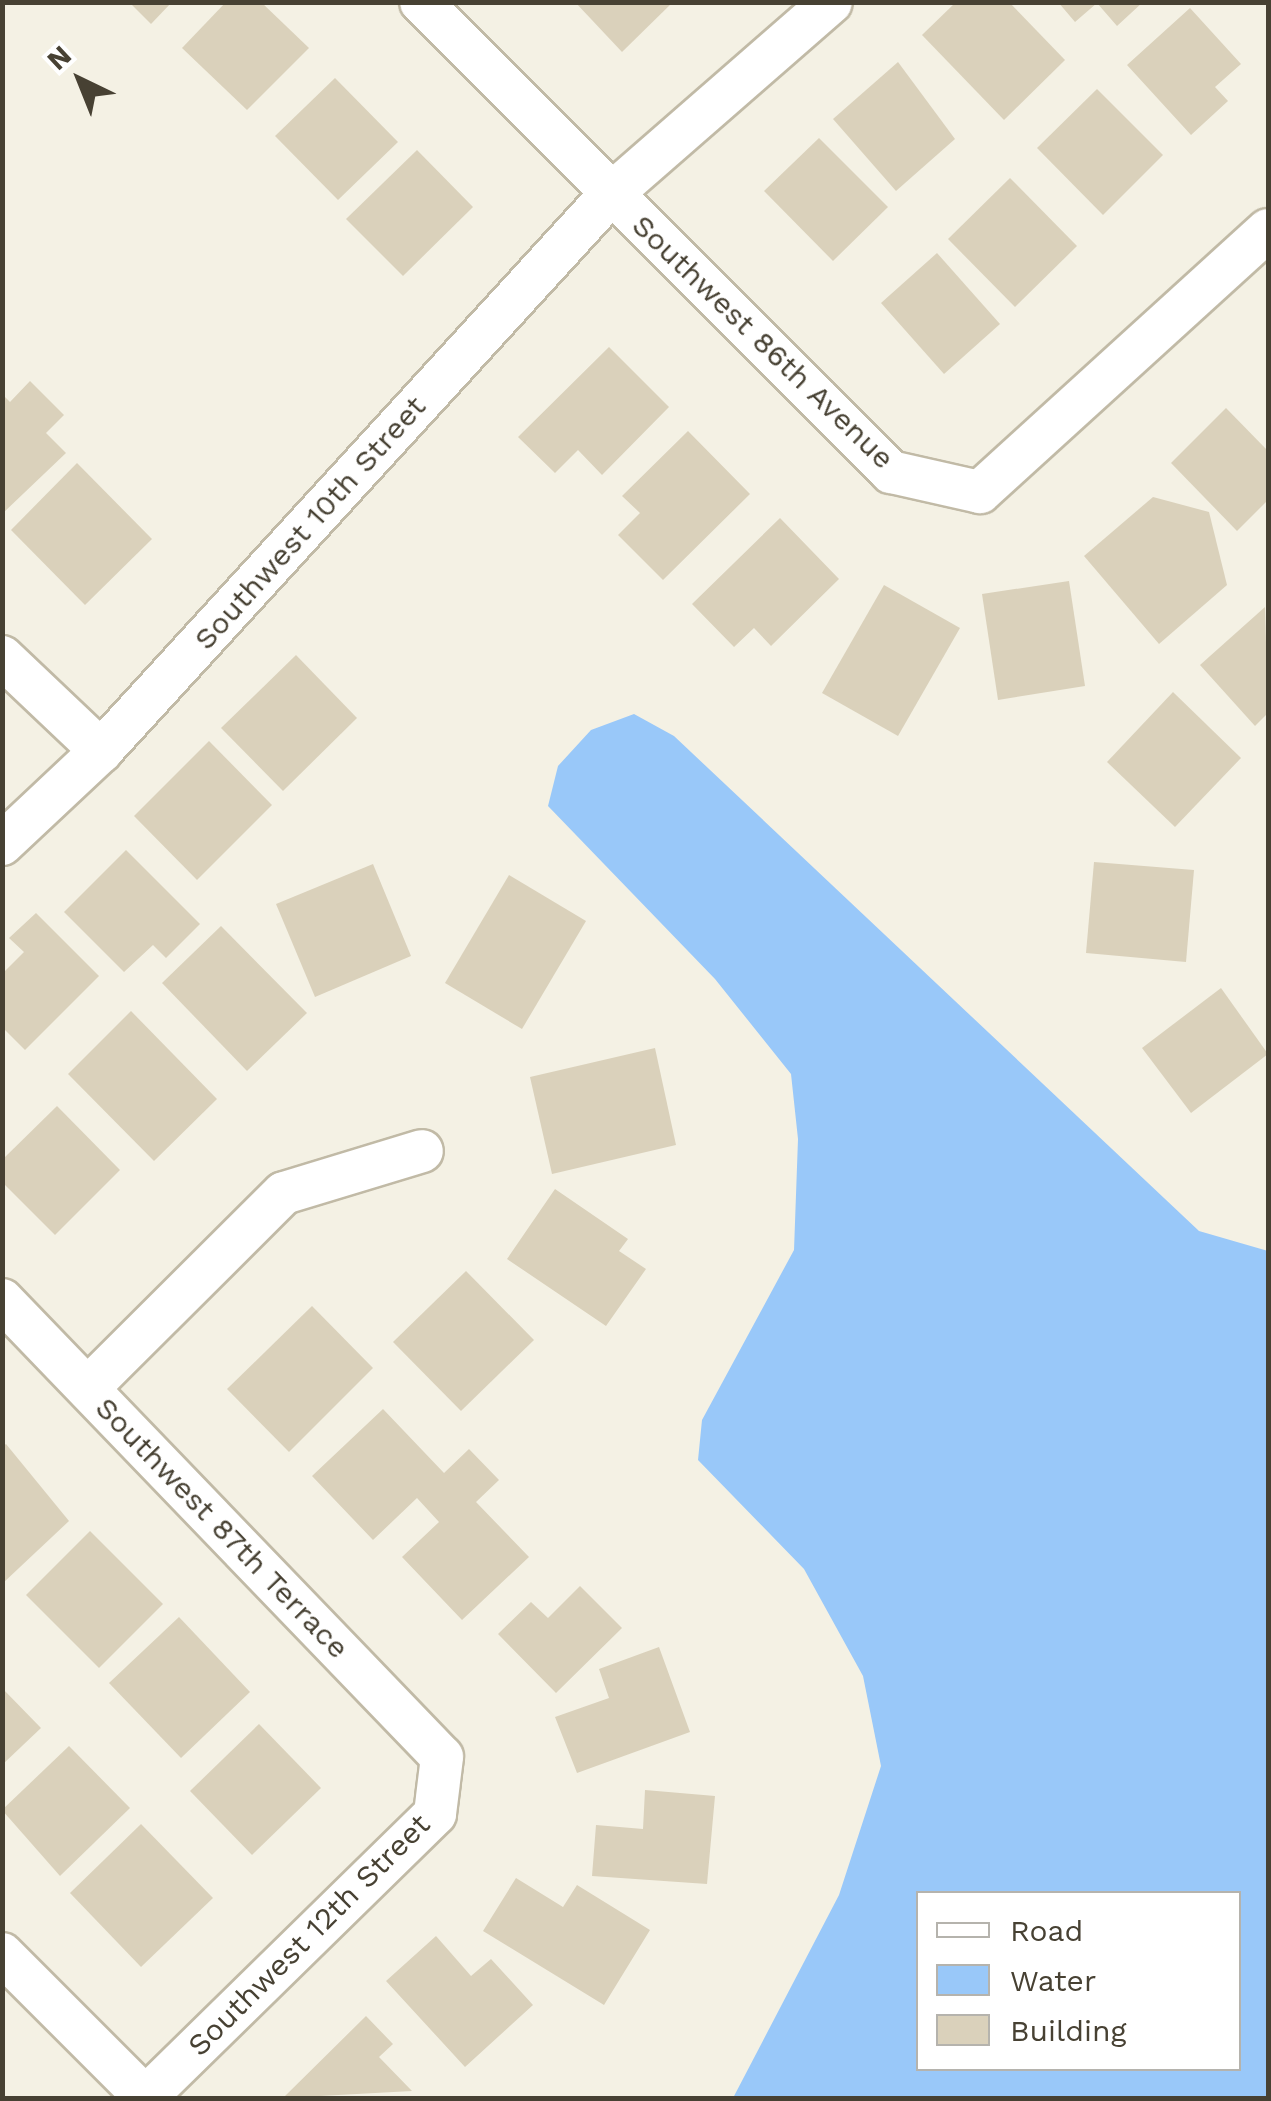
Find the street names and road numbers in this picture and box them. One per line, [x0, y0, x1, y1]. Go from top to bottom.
street label: Southwest 86th Avenue [624, 207, 902, 477]
street label: Southwest 10th Street [186, 389, 434, 657]
street label: Southwest 87th Terrace [88, 1390, 356, 1666]
street label: Southwest 12th Street [180, 1806, 438, 2064]

